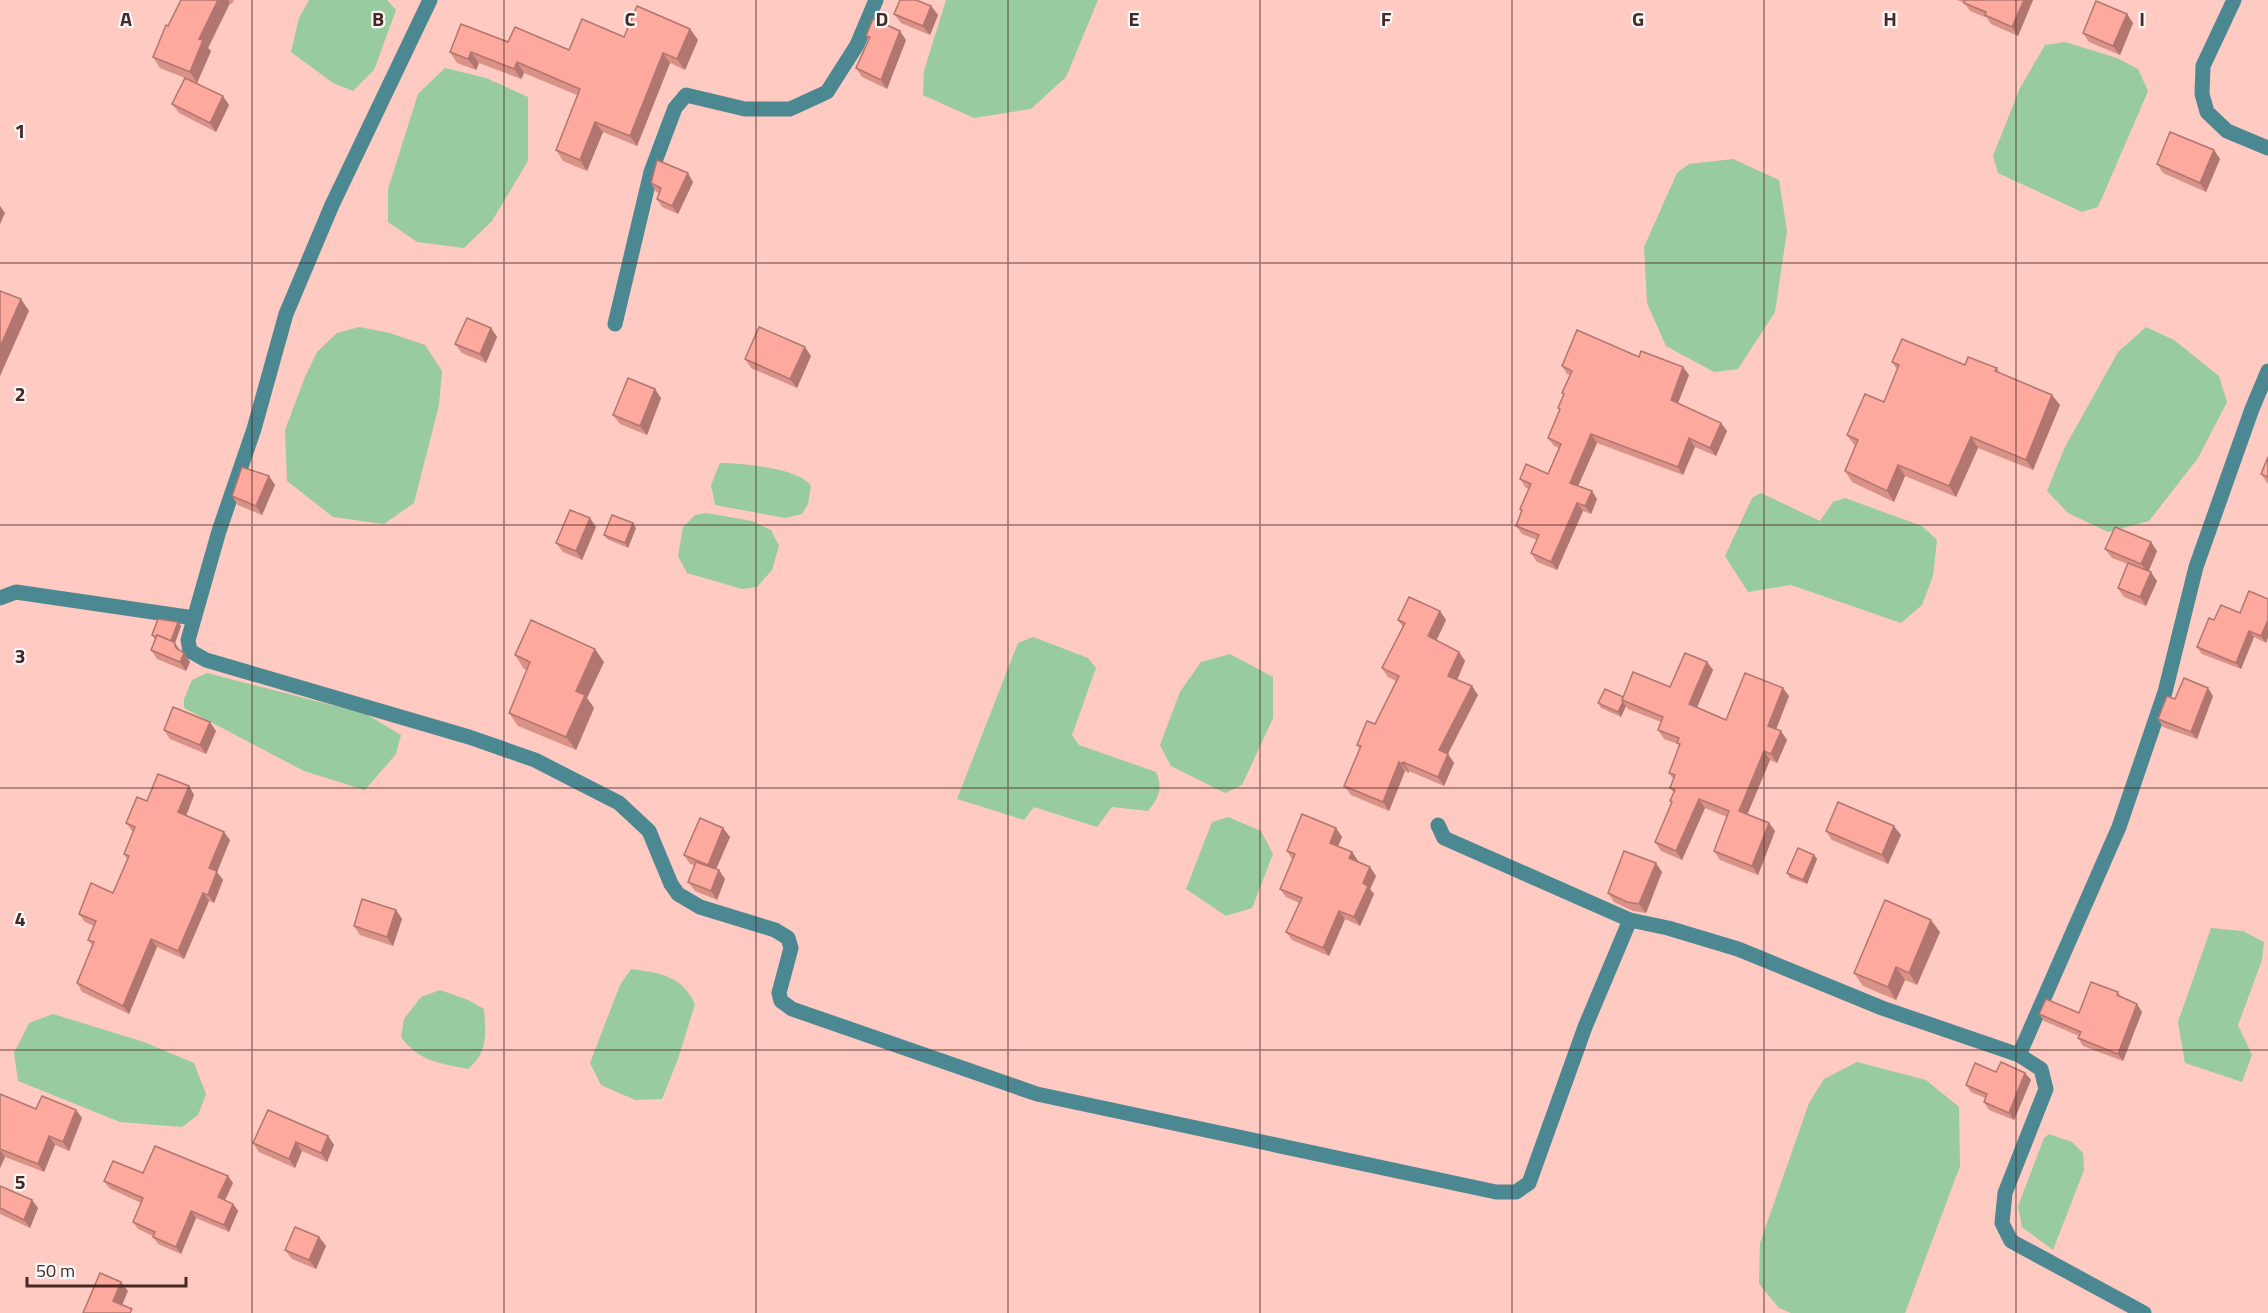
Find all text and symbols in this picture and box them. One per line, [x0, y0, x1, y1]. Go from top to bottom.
text: A [120, 3, 132, 34]
text: B [372, 3, 384, 34]
text: C [625, 3, 636, 34]
text: D [876, 3, 888, 34]
text: E [1128, 3, 1140, 34]
text: F [1381, 3, 1392, 34]
text: G [1632, 3, 1644, 34]
text: H [1883, 3, 1897, 34]
text: I [2139, 3, 2145, 34]
text: 1 [14, 115, 26, 146]
text: 2 [14, 378, 26, 409]
text: 3 [14, 640, 26, 671]
text: 4 [14, 903, 26, 934]
text: 5 [14, 1166, 26, 1197]
scale bar [27, 1250, 186, 1288]
text: 50 m [36, 1257, 75, 1284]

